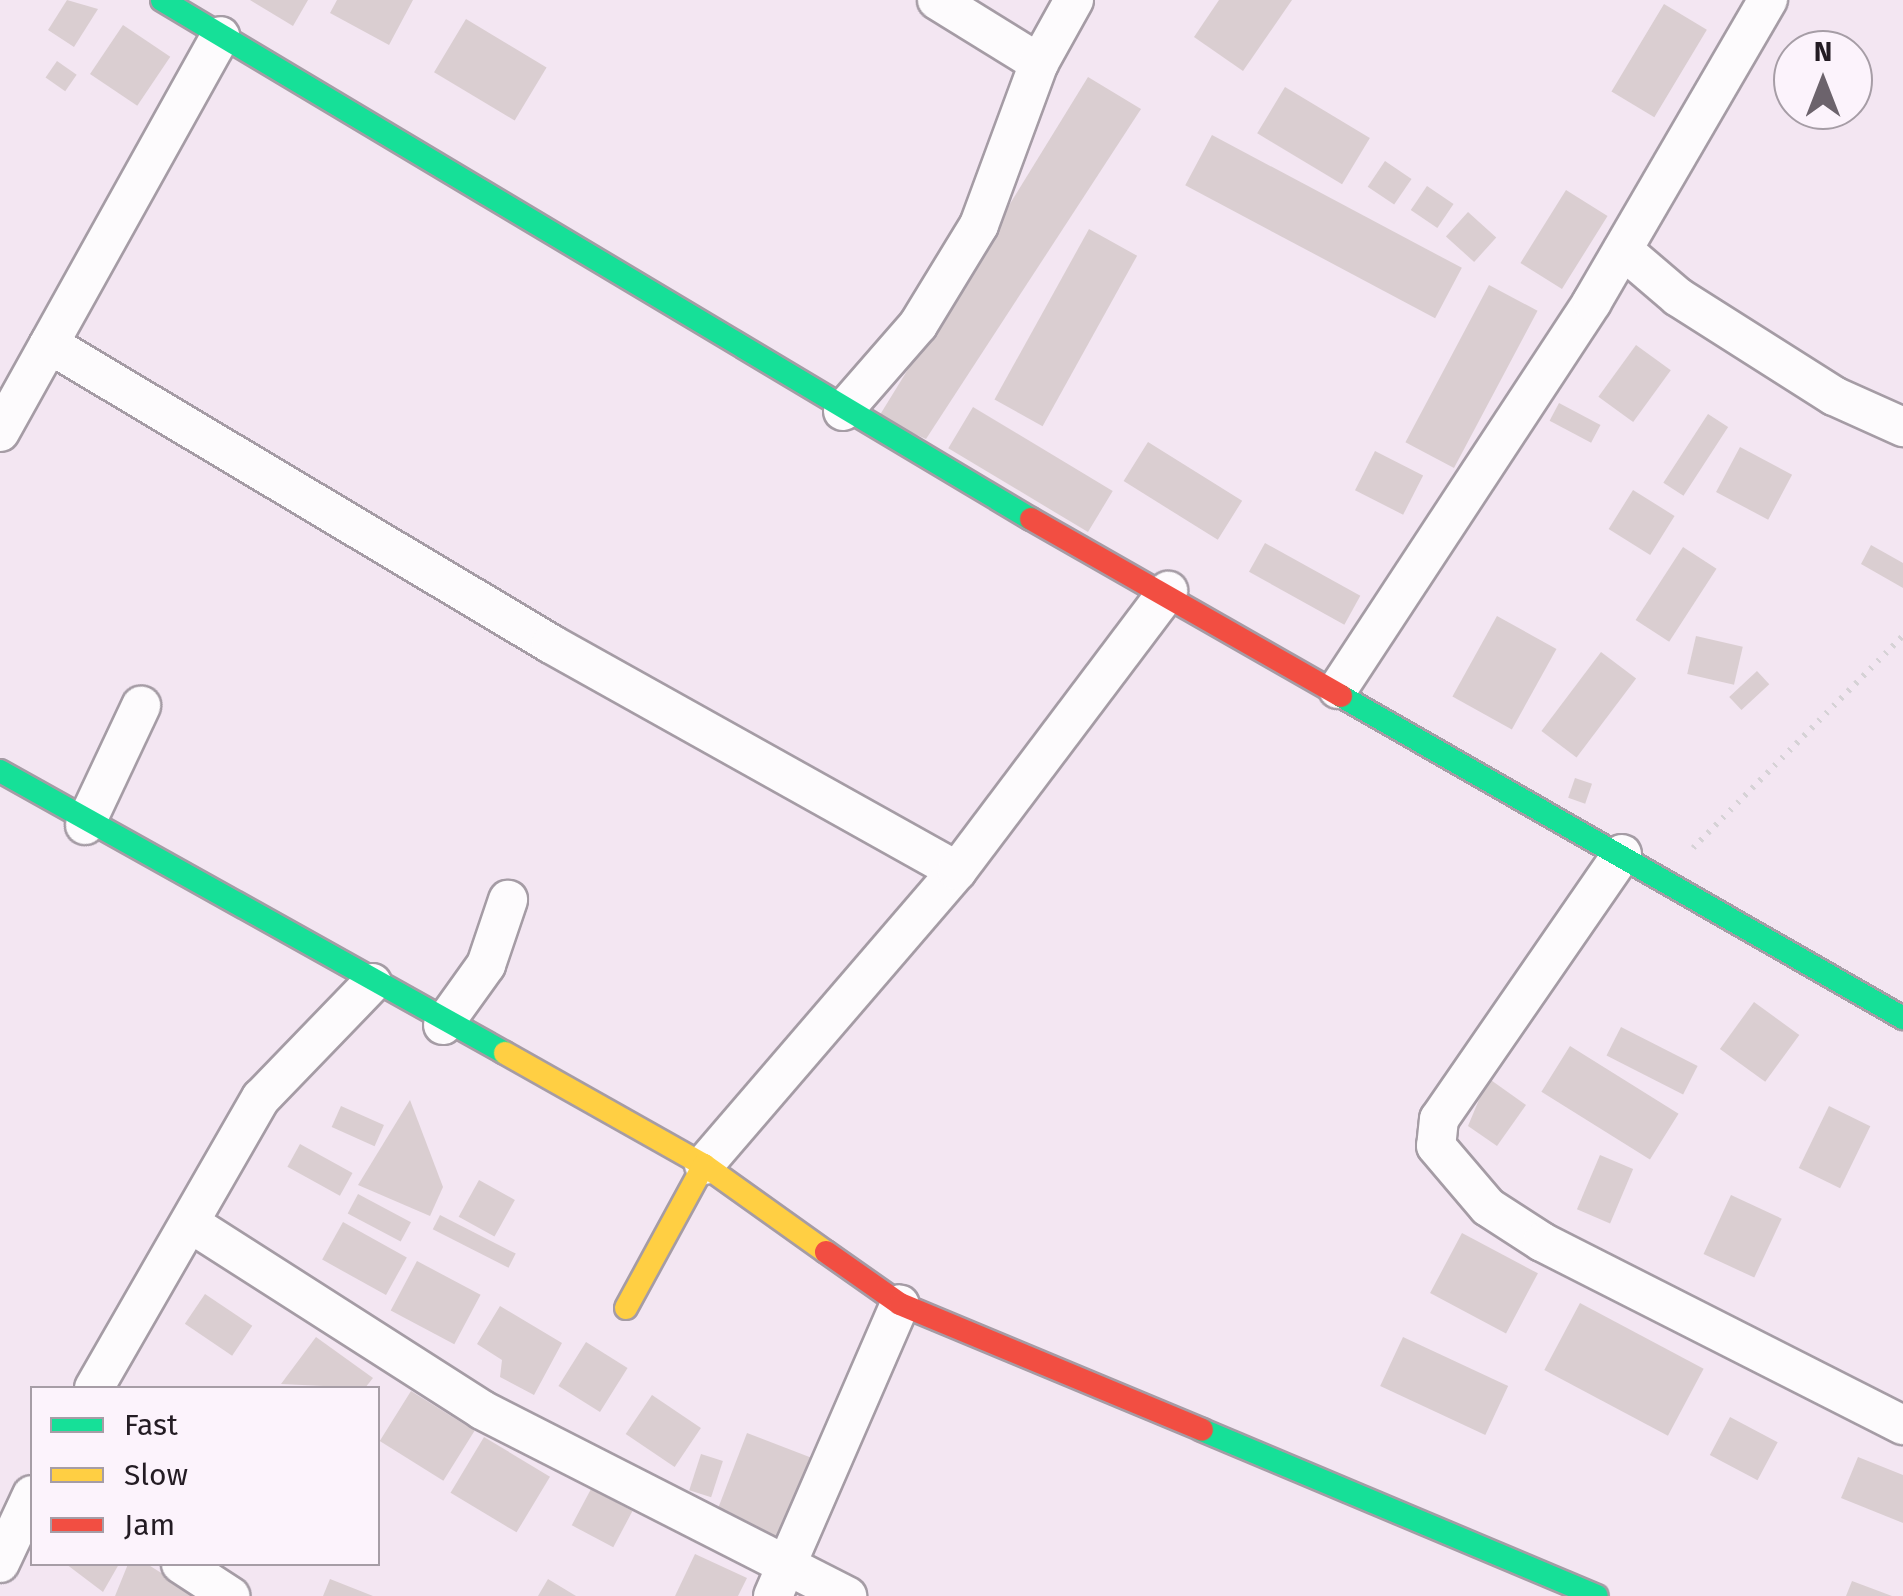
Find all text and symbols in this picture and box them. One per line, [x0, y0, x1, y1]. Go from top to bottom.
north arrow [1773, 30, 1873, 130]
text: N [1814, 35, 1832, 68]
legend [30, 1386, 380, 1566]
text: Fast [124, 1407, 178, 1443]
text: Slow [124, 1457, 188, 1493]
text: Jam [124, 1507, 175, 1543]

